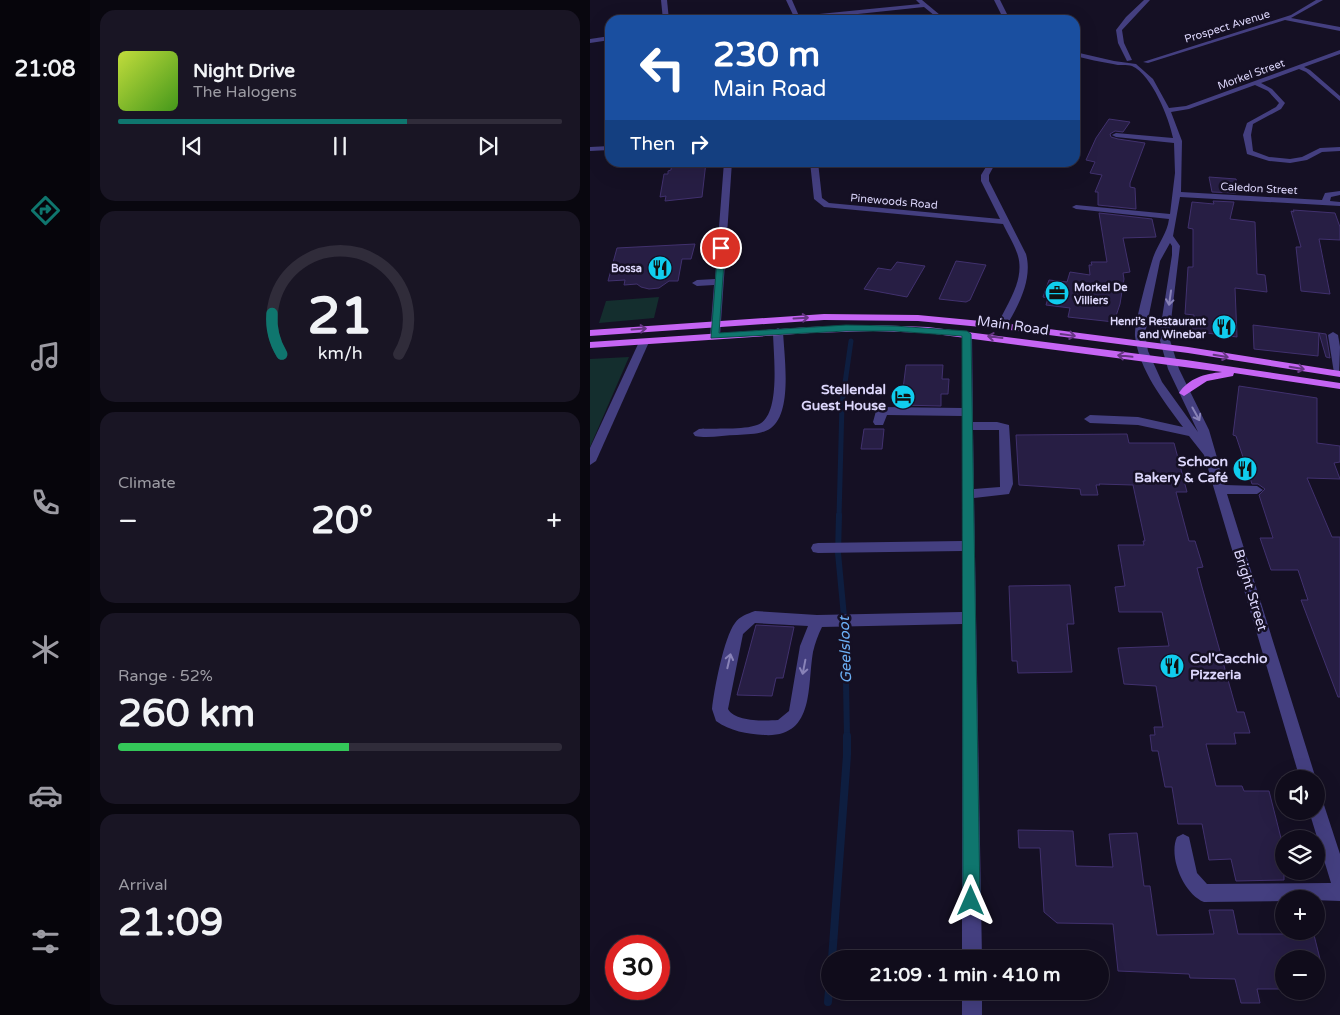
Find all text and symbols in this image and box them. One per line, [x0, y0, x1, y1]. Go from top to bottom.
street label: Prospect Avenue [1183, 7, 1271, 46]
text: 230 m [713, 34, 820, 76]
icon: left [630, 35, 695, 100]
text: 21:08 [15, 56, 75, 82]
street label: Morkel Street [1216, 56, 1287, 93]
text: Night Drive [193, 60, 295, 82]
text: Main Road [713, 76, 827, 102]
text: The Halogens [193, 82, 297, 102]
icon: right [685, 130, 713, 158]
icon: previous [178, 132, 206, 160]
icon: pause [326, 132, 354, 160]
icon: next [474, 132, 502, 160]
text: Then [630, 133, 675, 155]
street label: Caledon Street [1220, 180, 1298, 197]
street label: Pinewoods Road [850, 191, 938, 212]
icon: directions [28, 193, 63, 228]
pin [700, 227, 742, 269]
icon: arrive [707, 234, 735, 262]
restaurant icon: Bossa [647, 255, 673, 281]
place label: Bossa [611, 262, 642, 275]
office icon: Morkel De Villiers [1044, 280, 1070, 306]
place label: Morkel De Villiers [1074, 281, 1128, 307]
text: 21 [307, 285, 373, 348]
one-way arrow [1165, 290, 1175, 306]
street label: Main Road [976, 312, 1050, 339]
one-way arrow [792, 314, 808, 323]
restaurant icon: Henri’s Restaurant and Winebar [1211, 314, 1237, 340]
place label: Henri’s Restaurant and Winebar [1110, 315, 1207, 341]
one-way arrow [630, 325, 646, 334]
one-way arrow [1059, 330, 1075, 340]
one-way arrow [987, 332, 1003, 342]
icon: music [28, 339, 63, 374]
text: km/h [318, 343, 362, 364]
one-way arrow [1118, 351, 1134, 361]
one-way arrow [1213, 351, 1229, 361]
one-way arrow [1289, 363, 1305, 373]
place label: Stellendal Guest House [801, 381, 886, 414]
hotel icon: Stellendal Guest House [890, 384, 916, 410]
one-way arrow [1192, 407, 1202, 421]
place label: Schoon Bakery & Café [1134, 453, 1228, 486]
restaurant icon: Schoon Bakery & Café [1232, 456, 1258, 482]
text: Climate [118, 473, 176, 493]
icon: phone [28, 485, 63, 520]
text: 20° [311, 498, 373, 544]
text: − [118, 504, 138, 538]
text: + [546, 504, 562, 538]
street label: Bright Street [1230, 547, 1271, 634]
water label: Geelsloot [835, 614, 855, 684]
icon: climate [28, 632, 63, 667]
place label: Col'Cacchio Pizzeria [1190, 650, 1268, 683]
restaurant icon: Col'Cacchio Pizzeria [1159, 653, 1185, 679]
one-way arrow [725, 654, 734, 670]
one-way arrow [798, 659, 808, 675]
text: Range · 52% [118, 666, 213, 686]
text: 260 km [118, 691, 255, 737]
map controls [1275, 770, 1325, 1000]
button: sound [1275, 770, 1325, 820]
icon: car [28, 778, 63, 813]
button: layers [1275, 830, 1325, 880]
position arrow [944, 874, 996, 926]
text: Arrival [118, 875, 167, 895]
button: + [1275, 890, 1325, 940]
text: 21:09 [118, 900, 223, 946]
icon: filters [28, 924, 63, 959]
speed limit sign: 30 [605, 935, 670, 1000]
button: − [1275, 950, 1325, 1000]
text: 21:09 · 1 min · 410 m [869, 964, 1061, 986]

